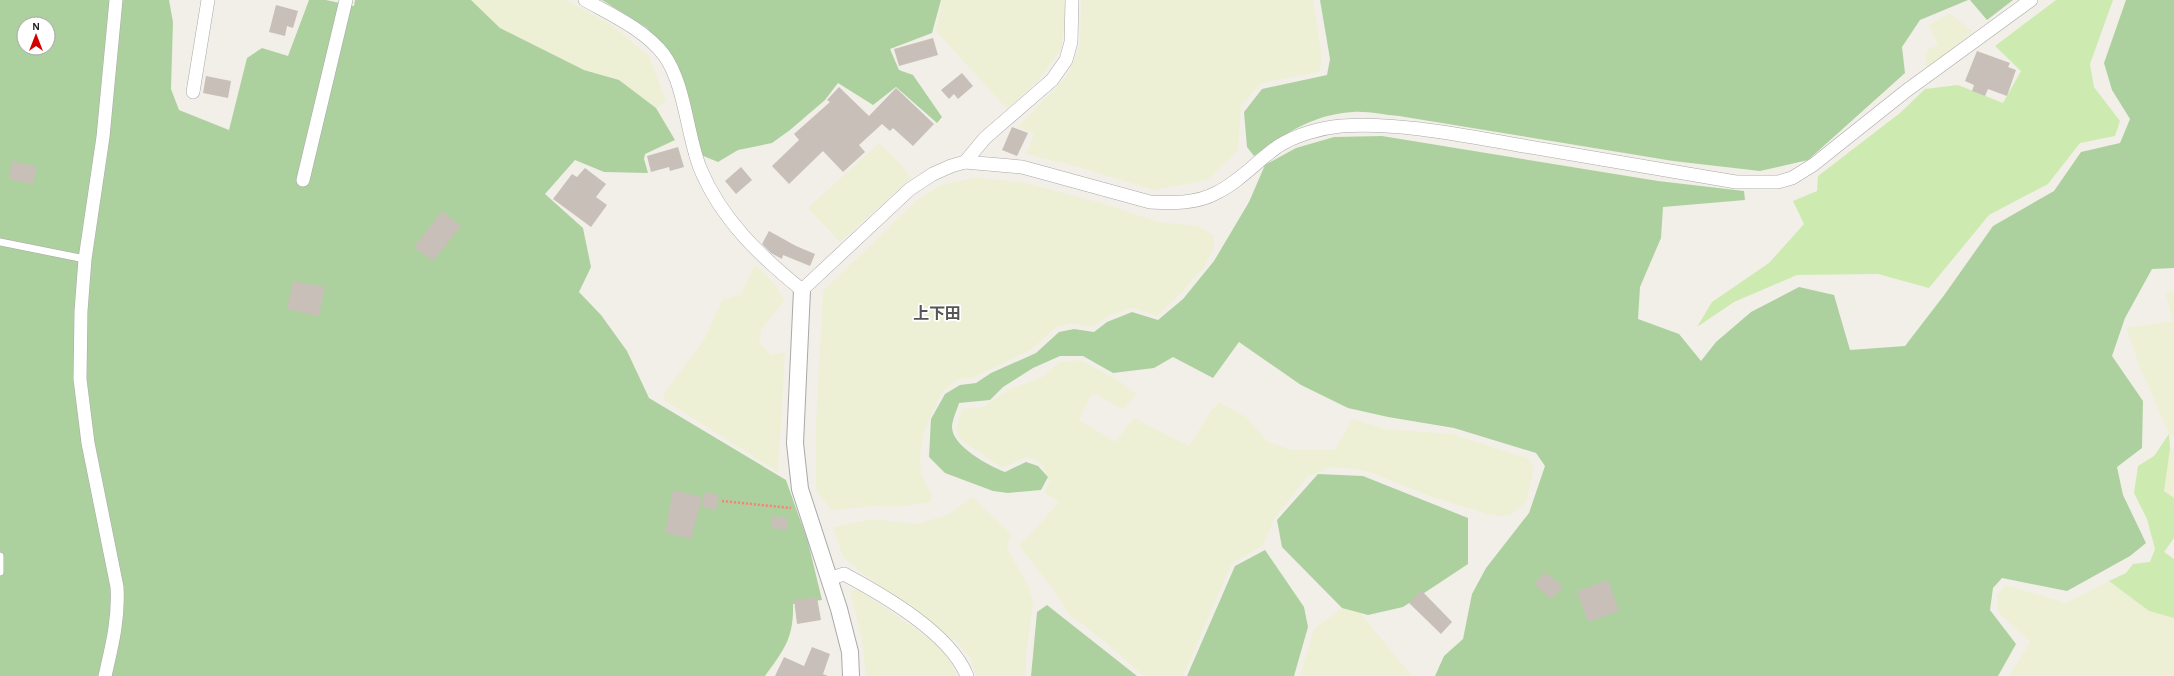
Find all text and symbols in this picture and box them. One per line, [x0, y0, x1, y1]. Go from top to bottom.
north arrow [16, 16, 56, 56]
text: N [32, 21, 40, 32]
district label: 上下田 [913, 305, 961, 322]

